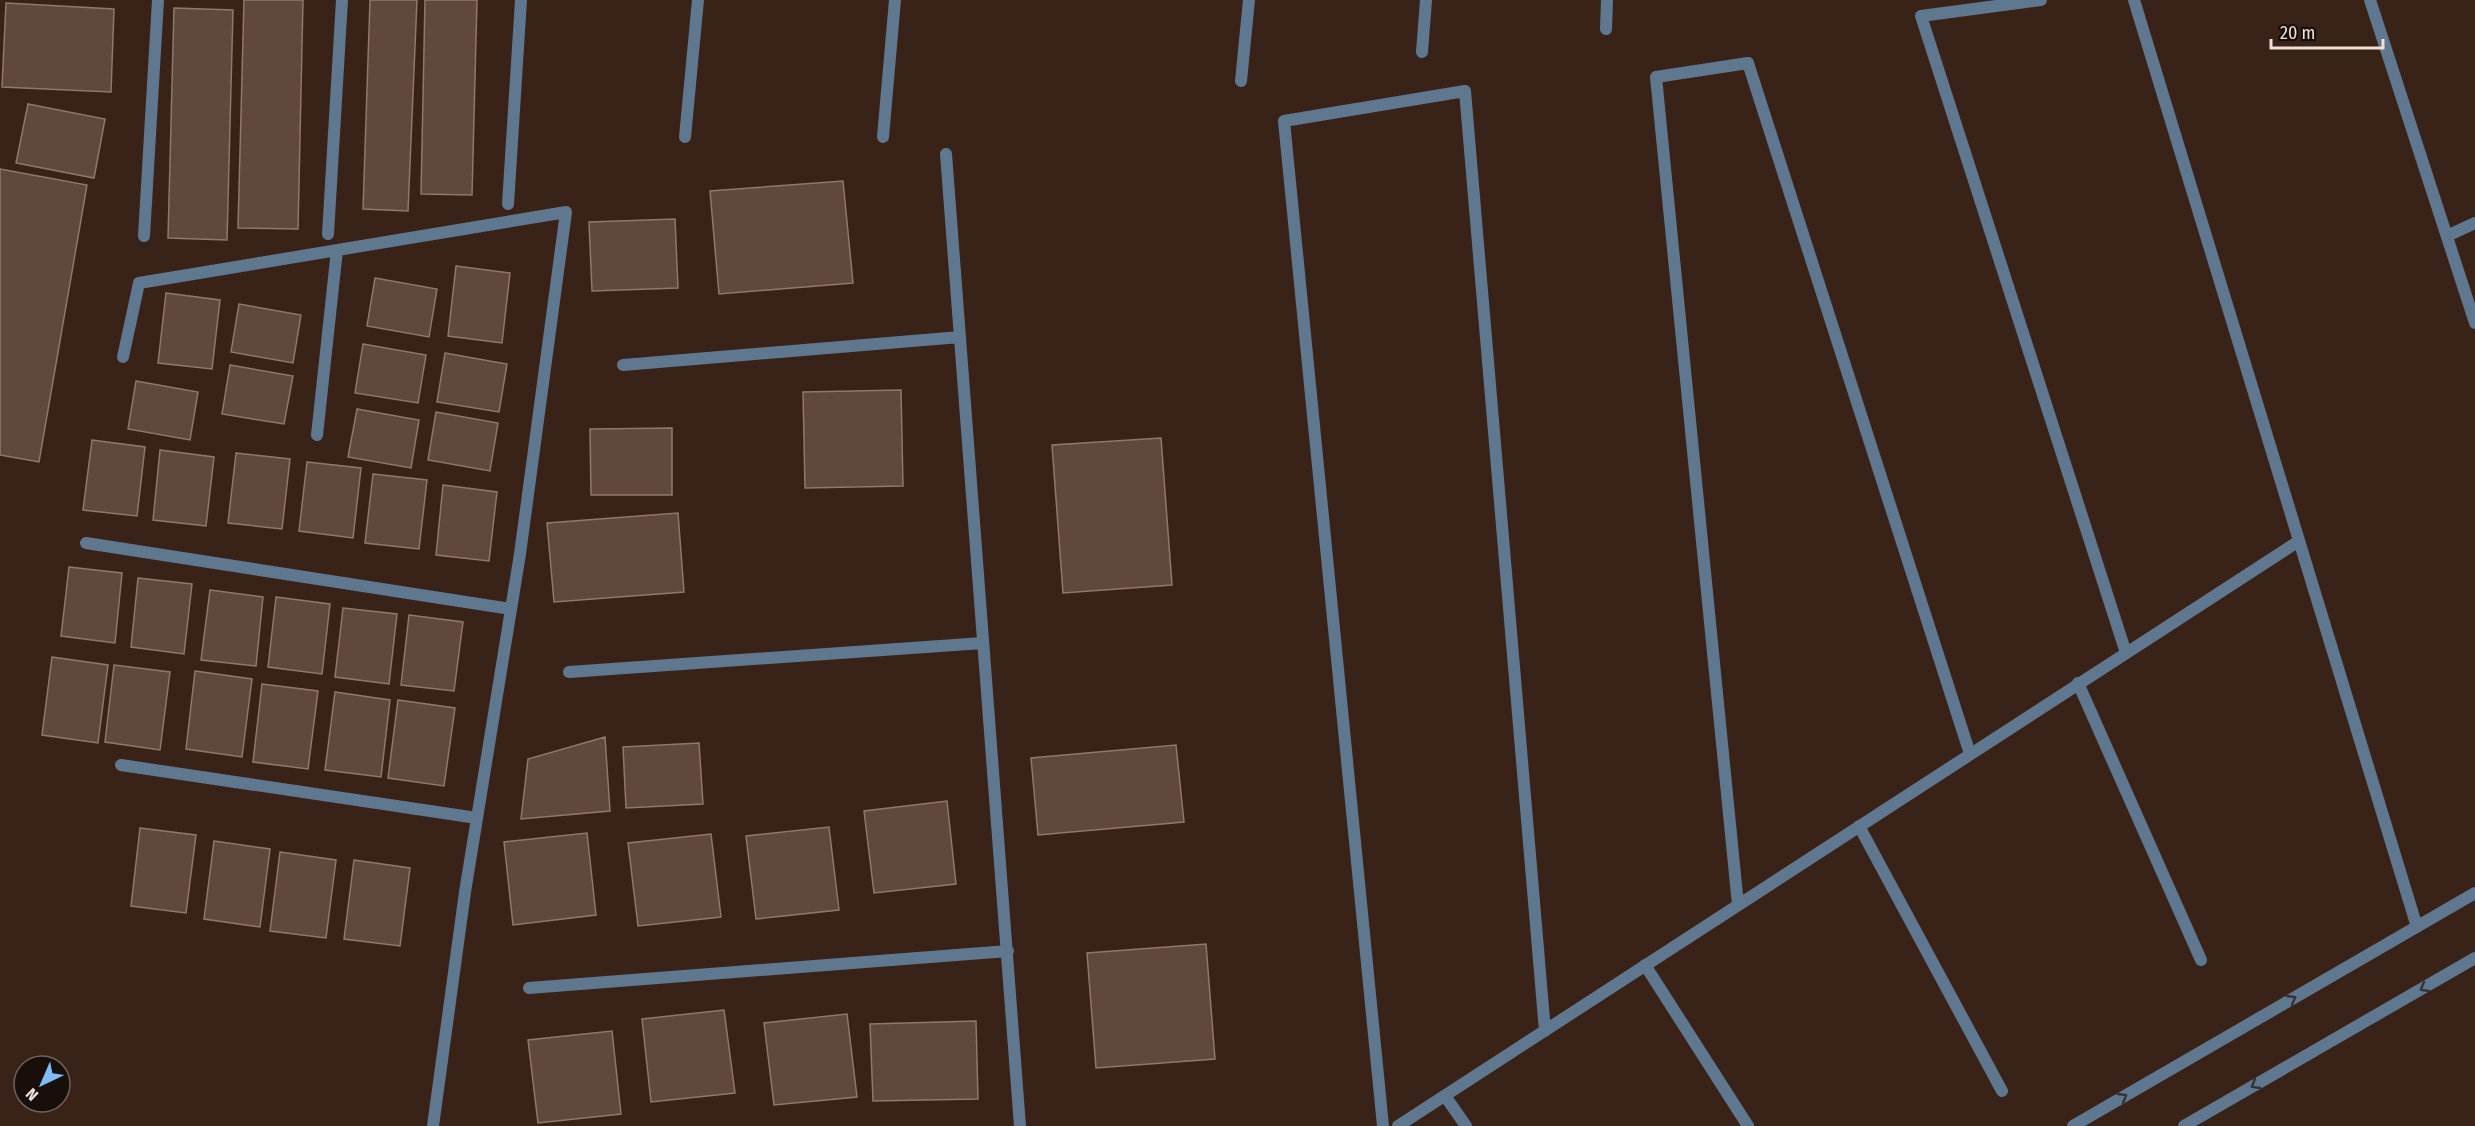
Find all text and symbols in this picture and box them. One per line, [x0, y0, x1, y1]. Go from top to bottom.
scale bar [2271, 12, 2384, 50]
text: 20 m [2280, 22, 2315, 44]
one-way arrow [2420, 980, 2430, 992]
one-way arrow [2286, 995, 2296, 1006]
north arrow [12, 1054, 72, 1114]
one-way arrow [2251, 1078, 2262, 1089]
text: N [22, 1084, 42, 1105]
one-way arrow [2117, 1092, 2127, 1104]

